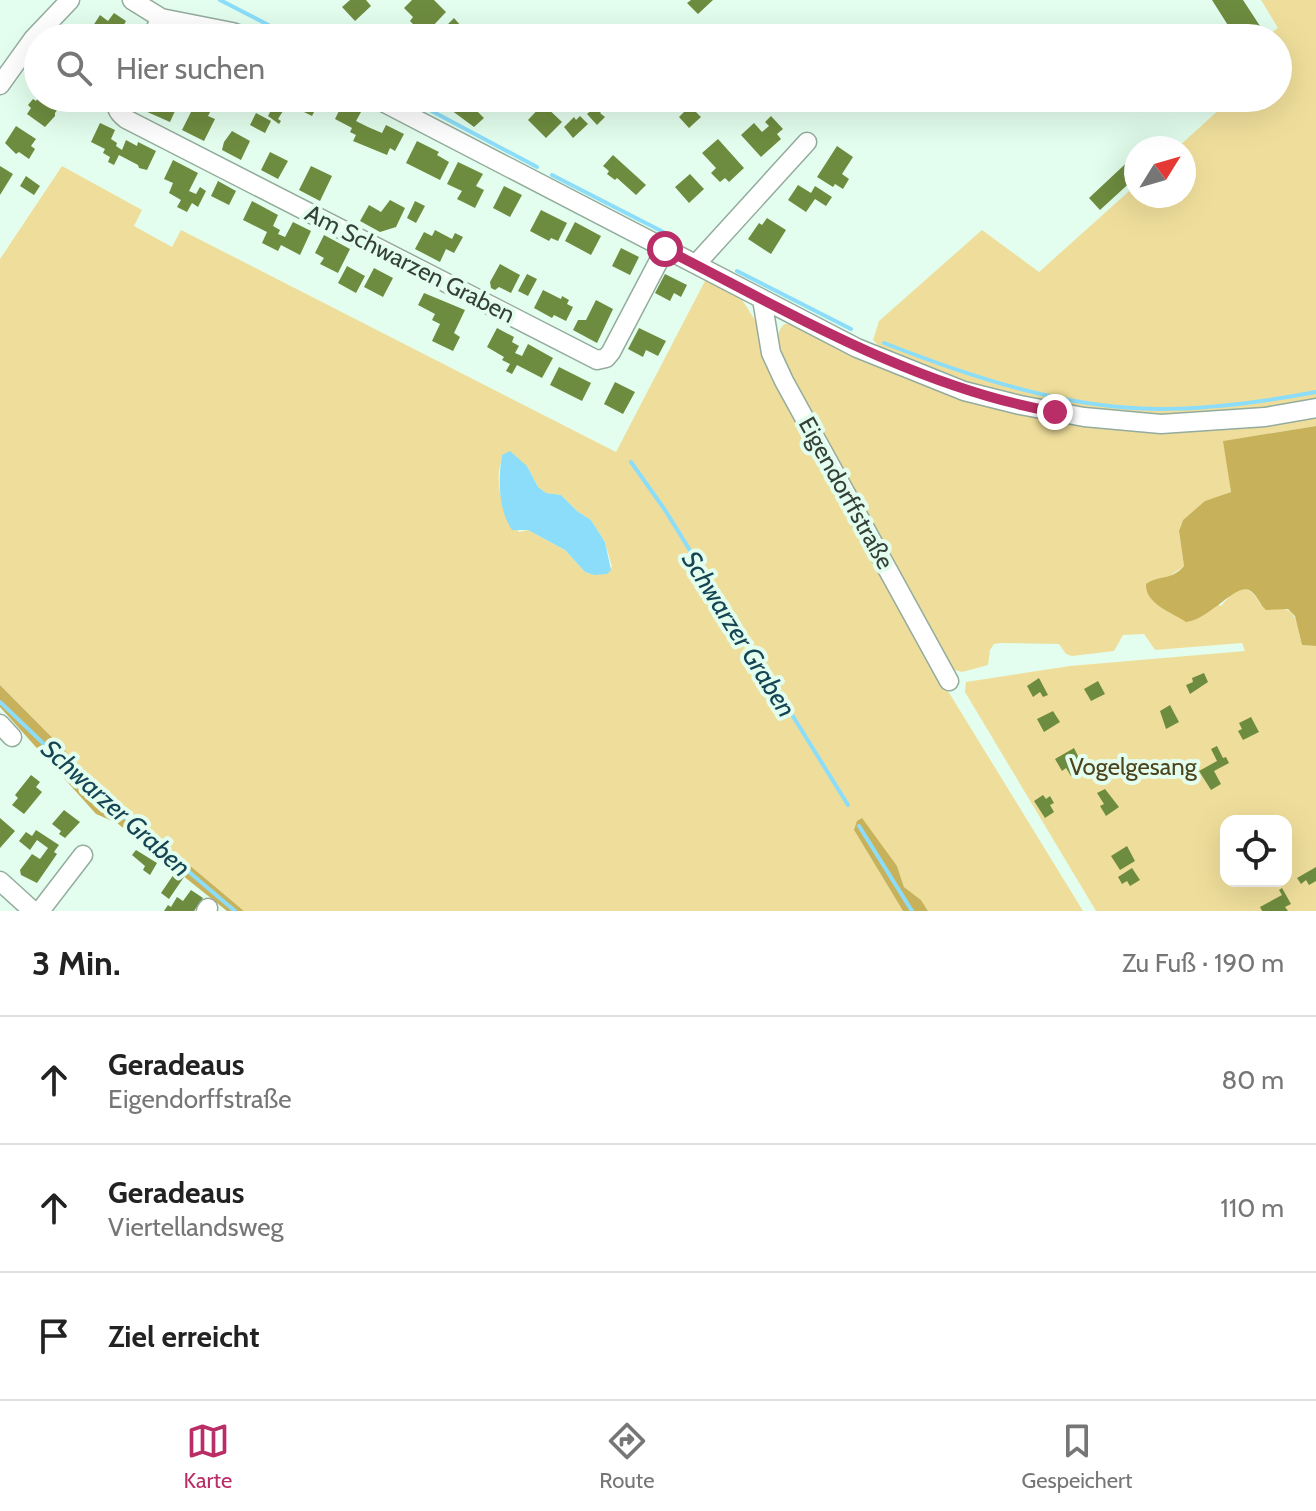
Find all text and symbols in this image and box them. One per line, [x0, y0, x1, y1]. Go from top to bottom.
search box [24, 24, 1292, 112]
icon: search [52, 46, 96, 90]
text: Hier suchen [116, 50, 265, 87]
north arrow [1124, 136, 1196, 208]
street label: Am Schwarzen Graben [301, 198, 520, 329]
route start [647, 231, 683, 267]
route end [1037, 394, 1073, 430]
street label: Eigendorffstraße [793, 412, 900, 574]
water label: Schwarzer Graben [675, 545, 803, 723]
water label: Schwarzer Graben [35, 733, 197, 883]
park label: Vogelgesang [1069, 752, 1198, 781]
map controls [1220, 815, 1292, 887]
button: locate [1220, 815, 1292, 887]
text: 3 Min. [32, 942, 120, 984]
text: Zu Fuß · 190 m [1122, 947, 1284, 979]
text: Geradeaus [108, 1046, 245, 1083]
icon: ahead [32, 1058, 76, 1102]
text: 80 m [1221, 1064, 1284, 1096]
text: Eigendorffstraße [108, 1083, 292, 1115]
text: Geradeaus [108, 1174, 245, 1211]
icon: ahead [32, 1186, 76, 1230]
text: 110 m [1220, 1192, 1284, 1224]
text: Viertellandsweg [108, 1211, 283, 1243]
icon: arrive [32, 1314, 76, 1358]
text: Ziel erreicht [108, 1318, 259, 1355]
tab: Karte [184, 1419, 232, 1494]
tab: Route [599, 1419, 654, 1494]
tab: Gespeichert [1022, 1419, 1132, 1494]

